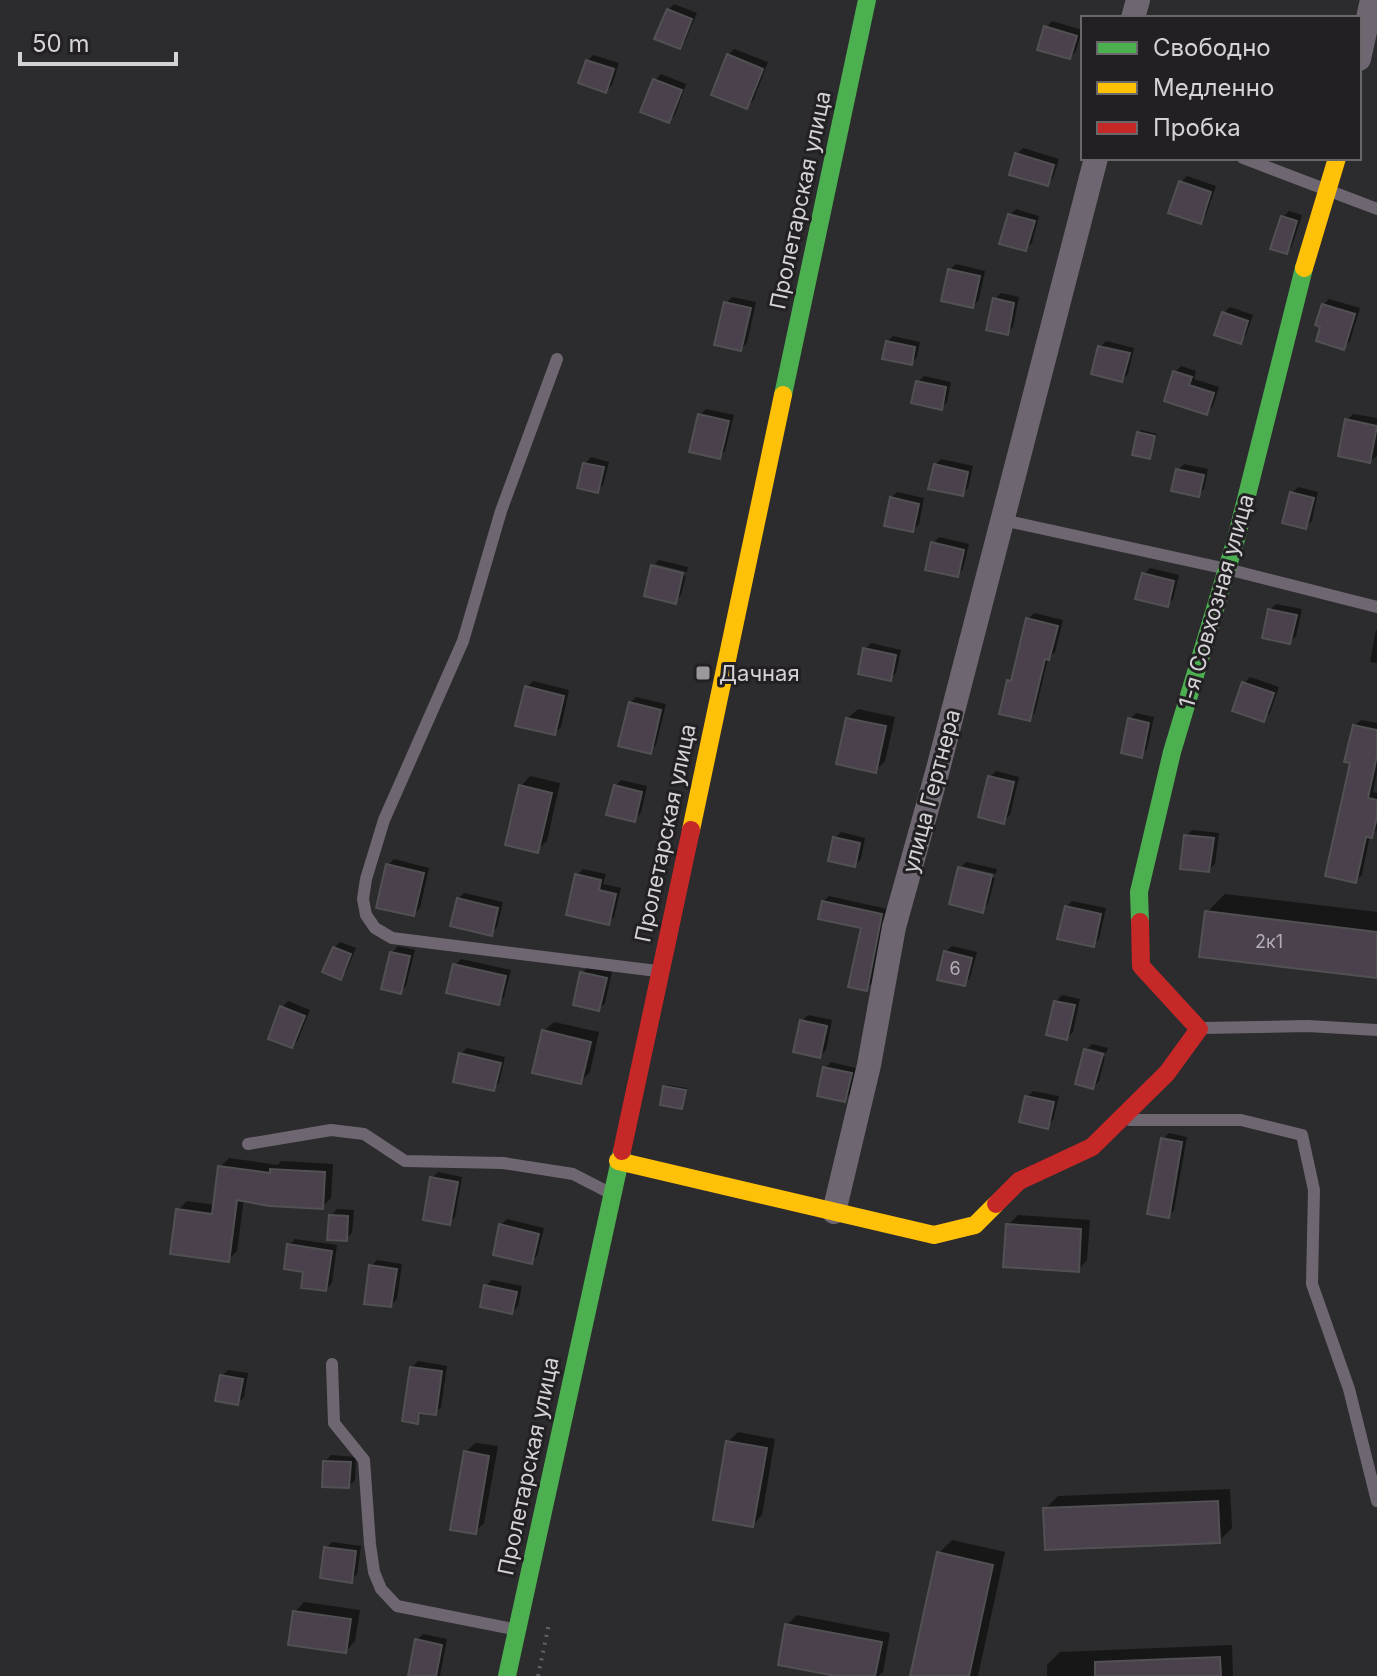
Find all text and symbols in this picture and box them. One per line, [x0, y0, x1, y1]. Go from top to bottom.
scale bar [20, 16, 176, 66]
legend [1081, 16, 1361, 160]
text: 50 m [32, 29, 90, 58]
text: Свободно [1153, 33, 1271, 62]
text: Медленно [1153, 73, 1274, 102]
street label: Пролетарская улица [764, 89, 836, 311]
text: Пробка [1153, 113, 1241, 142]
street label: 1-я Совхозная улица [1173, 491, 1259, 711]
place label: Дачная [719, 660, 800, 686]
marker: Дачная [694, 664, 712, 682]
street label: улица Гертнера [897, 706, 965, 876]
street label: Пролетарская улица [629, 722, 701, 944]
house number: 2к1 [1255, 931, 1283, 952]
house number: 6 [949, 958, 961, 979]
street label: Пролетарская улица [492, 1355, 564, 1577]

